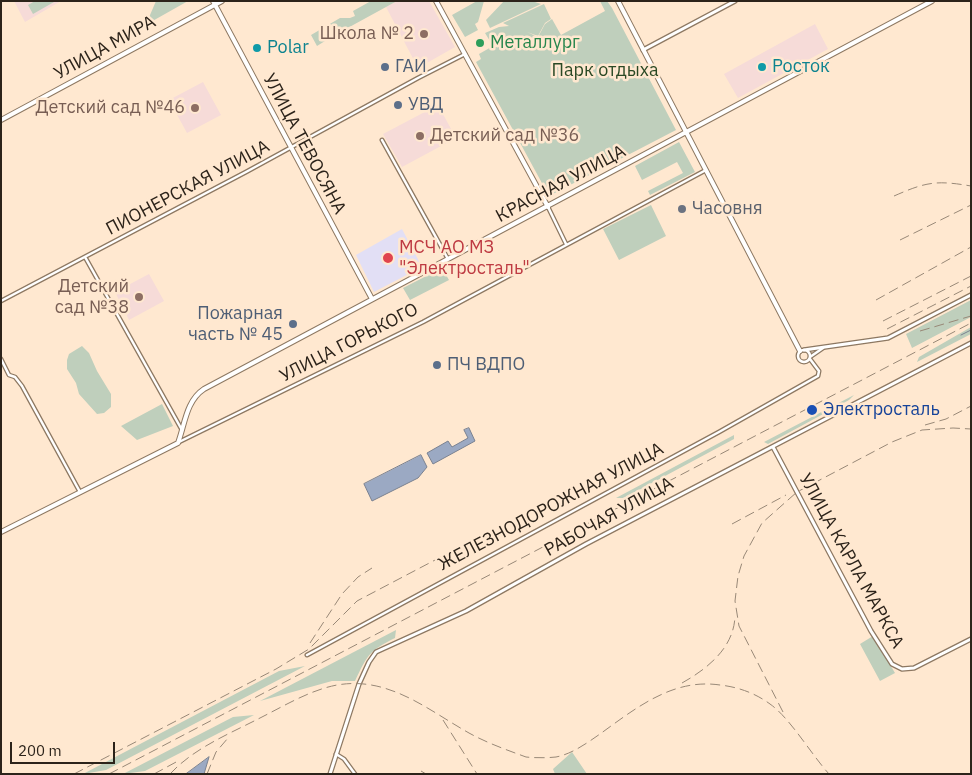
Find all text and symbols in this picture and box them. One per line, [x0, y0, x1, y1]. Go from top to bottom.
street label: УЛИЦА МИРА [50, 11, 160, 85]
place label: Школа № 2 [320, 23, 414, 45]
marker: Школа № 2 [418, 28, 430, 40]
place label: Металлург [490, 32, 580, 54]
place label: Polar [267, 37, 309, 59]
marker: Металлург [474, 37, 486, 49]
marker: Polar [251, 42, 263, 54]
place label: ГАИ [395, 56, 427, 78]
place label: Росток [772, 56, 830, 78]
park label: Парк отдыха [551, 60, 659, 82]
marker: ГАИ [379, 61, 391, 73]
marker: Росток [756, 61, 768, 73]
street label: УЛИЦА ТЕВОСЯНА [258, 70, 350, 218]
place label: УВД [408, 94, 443, 116]
place label: Детский сад №46 [36, 97, 185, 119]
marker: УВД [392, 99, 404, 111]
marker: Детский сад №46 [189, 102, 201, 114]
place label: Детский сад №36 [430, 125, 579, 147]
marker: Детский сад №36 [414, 130, 426, 142]
street label: ПИОНЕРСКАЯ УЛИЦА [103, 136, 273, 240]
street label: КРАСНАЯ УЛИЦА [492, 141, 630, 227]
place label: Часовня [692, 198, 763, 220]
marker: Часовня [676, 203, 688, 215]
place label: МСЧ АО МЗ "Электросталь" [399, 237, 530, 280]
marker: МСЧ АО МЗ "Электросталь" [381, 251, 395, 265]
place label: Детский сад №38 [55, 276, 129, 318]
marker: Детский сад №38 [133, 291, 145, 303]
street label: УЛИЦА ГОРЬКОГО [276, 299, 422, 387]
place label: Пожарная часть № 45 [188, 303, 283, 346]
marker: Пожарная часть № 45 [287, 318, 299, 330]
place label: ПЧ ВДПО [447, 354, 525, 376]
marker: ПЧ ВДПО [431, 359, 443, 371]
place label: Электросталь [823, 399, 940, 421]
marker: Электросталь [805, 403, 819, 417]
street label: ЖЕЛЕЗНОДОРОЖНАЯ УЛИЦА [435, 438, 667, 576]
street label: УЛИЦА КАРЛА МАРКСА [794, 470, 908, 652]
street label: РАБОЧАЯ УЛИЦА [541, 473, 677, 561]
scale bar [12, 732, 118, 764]
text: 200 m [18, 741, 62, 760]

